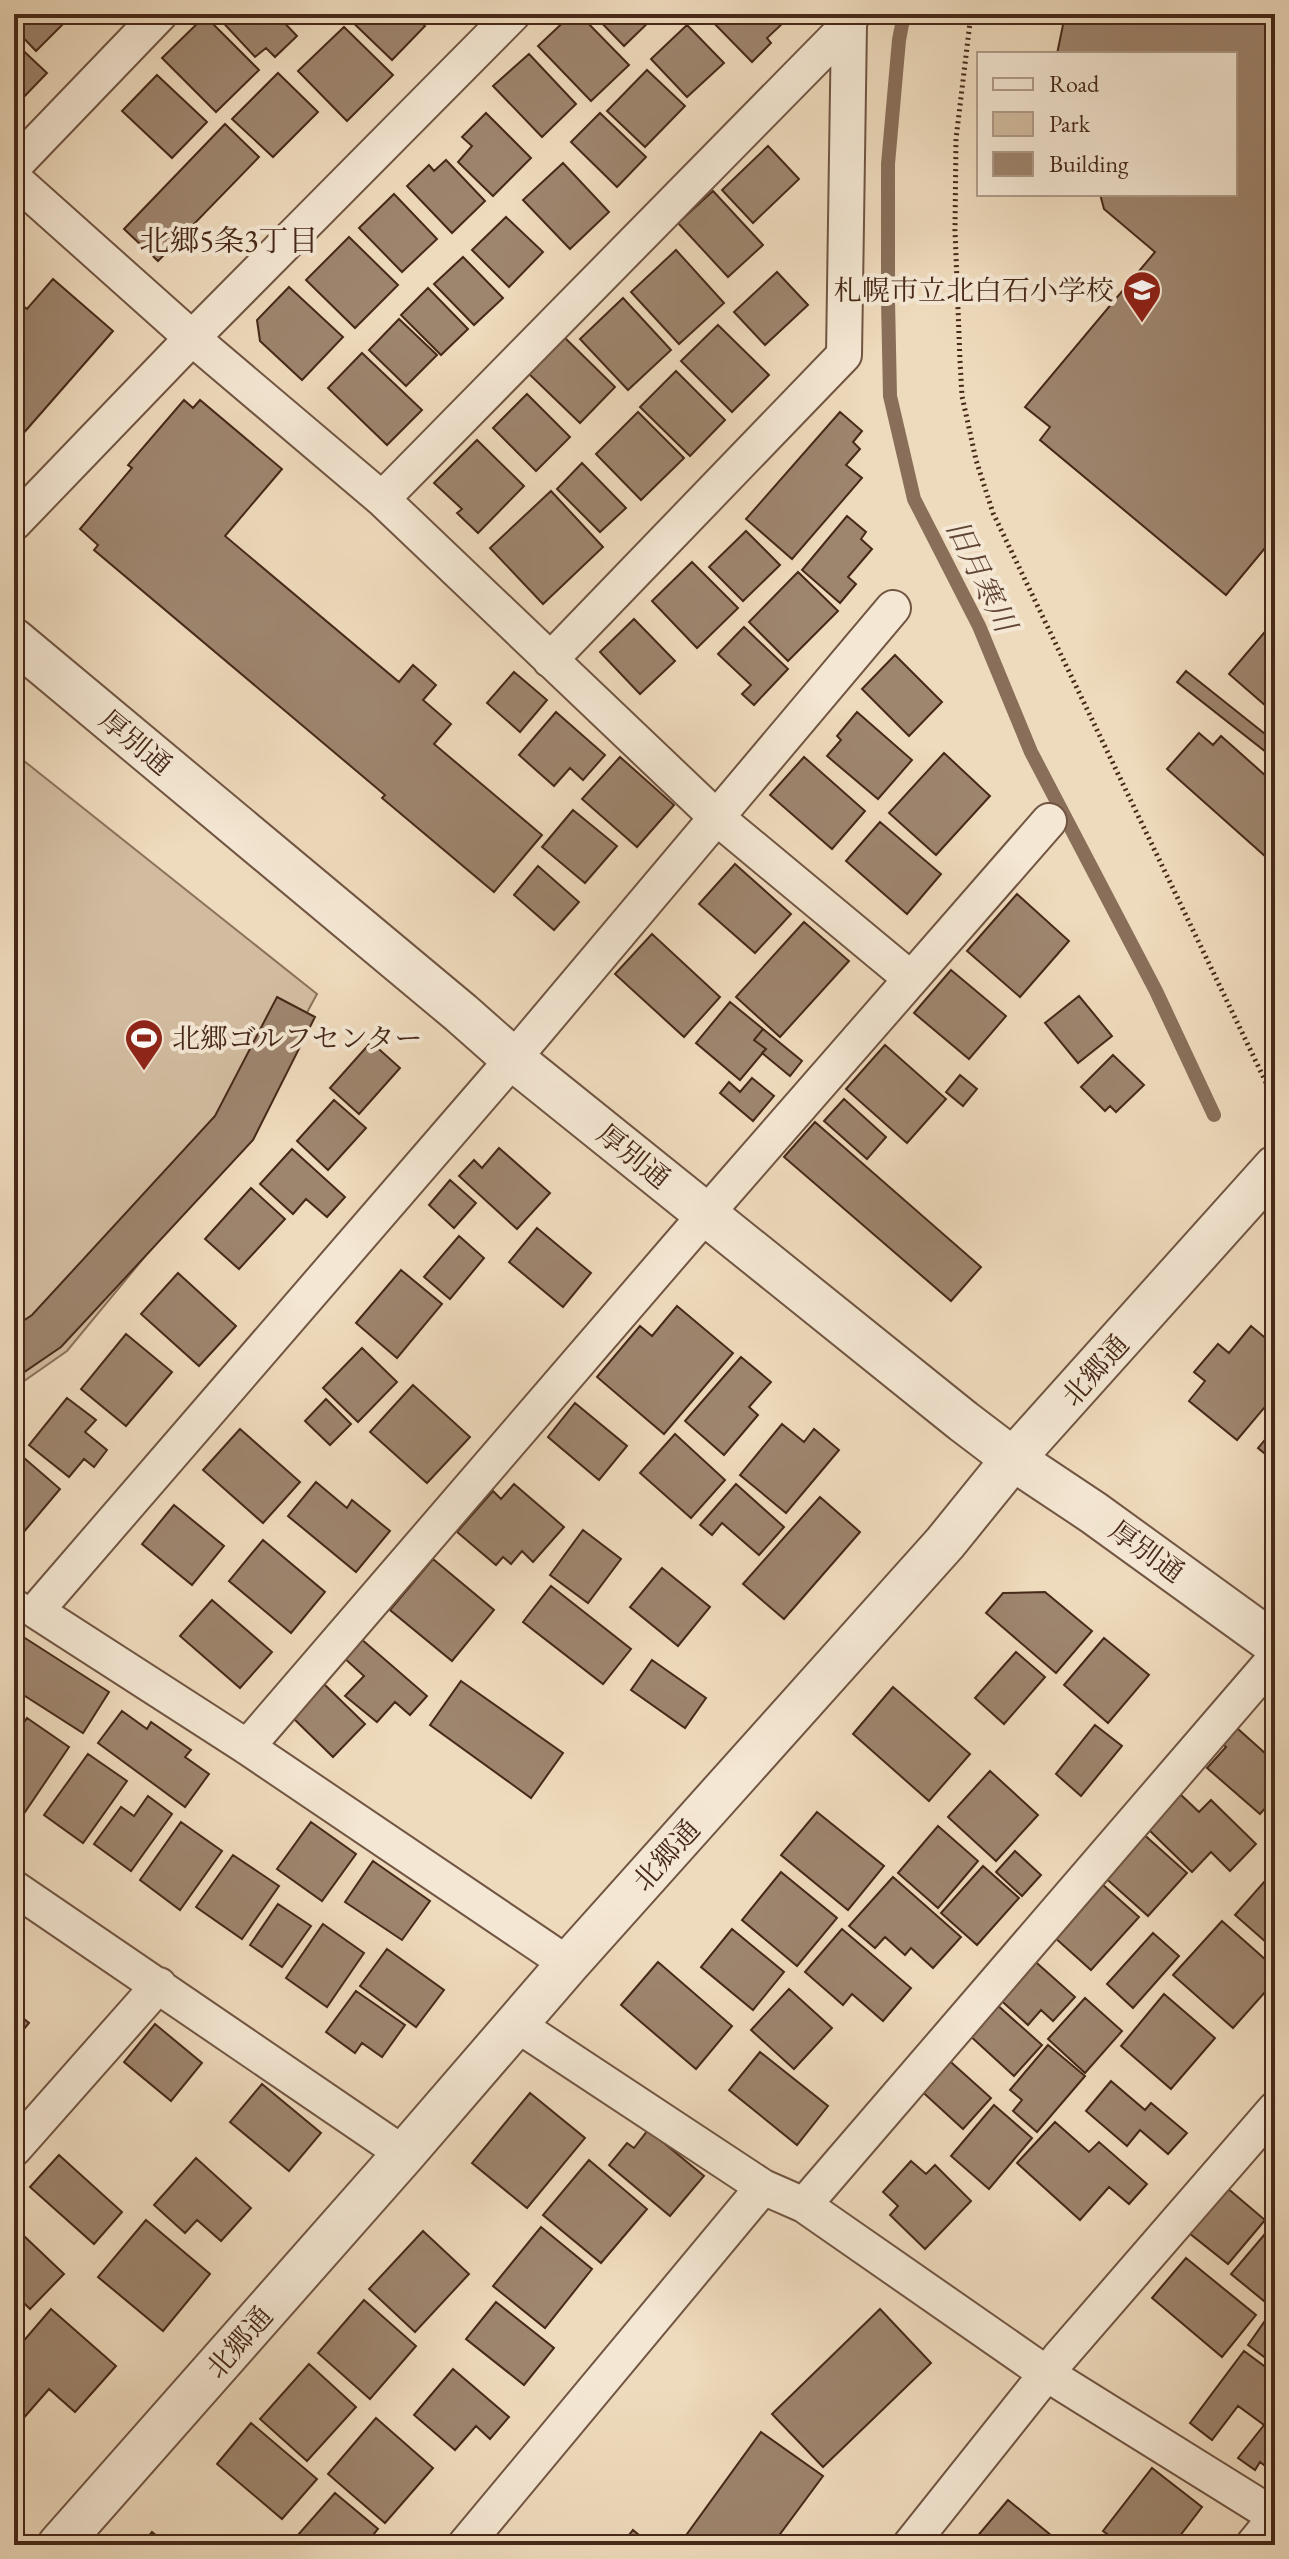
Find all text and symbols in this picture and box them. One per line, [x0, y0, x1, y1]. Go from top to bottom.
legend [977, 52, 1237, 196]
text: Road [1049, 68, 1100, 99]
text: Park [1049, 108, 1091, 139]
text: Building [1049, 148, 1129, 179]
district label: 北郷5条3丁目 [140, 221, 318, 260]
school or university icon: 札幌市立北白石小学校 [1121, 269, 1163, 324]
place label: 札幌市立北白石小学校 [834, 272, 1114, 308]
water label: 旧月寒川 [938, 513, 1027, 641]
street label: 厚別通 [92, 701, 180, 783]
sports icon: 北郷ゴルフセンター [123, 1017, 165, 1072]
place label: 北郷ゴルフセンター [172, 1020, 423, 1056]
street label: 厚別通 [590, 1116, 678, 1196]
street label: 北郷通 [1054, 1327, 1136, 1413]
street label: 厚別通 [1102, 1512, 1192, 1590]
street label: 北郷通 [625, 1812, 707, 1898]
street label: 北郷通 [198, 2298, 280, 2386]

